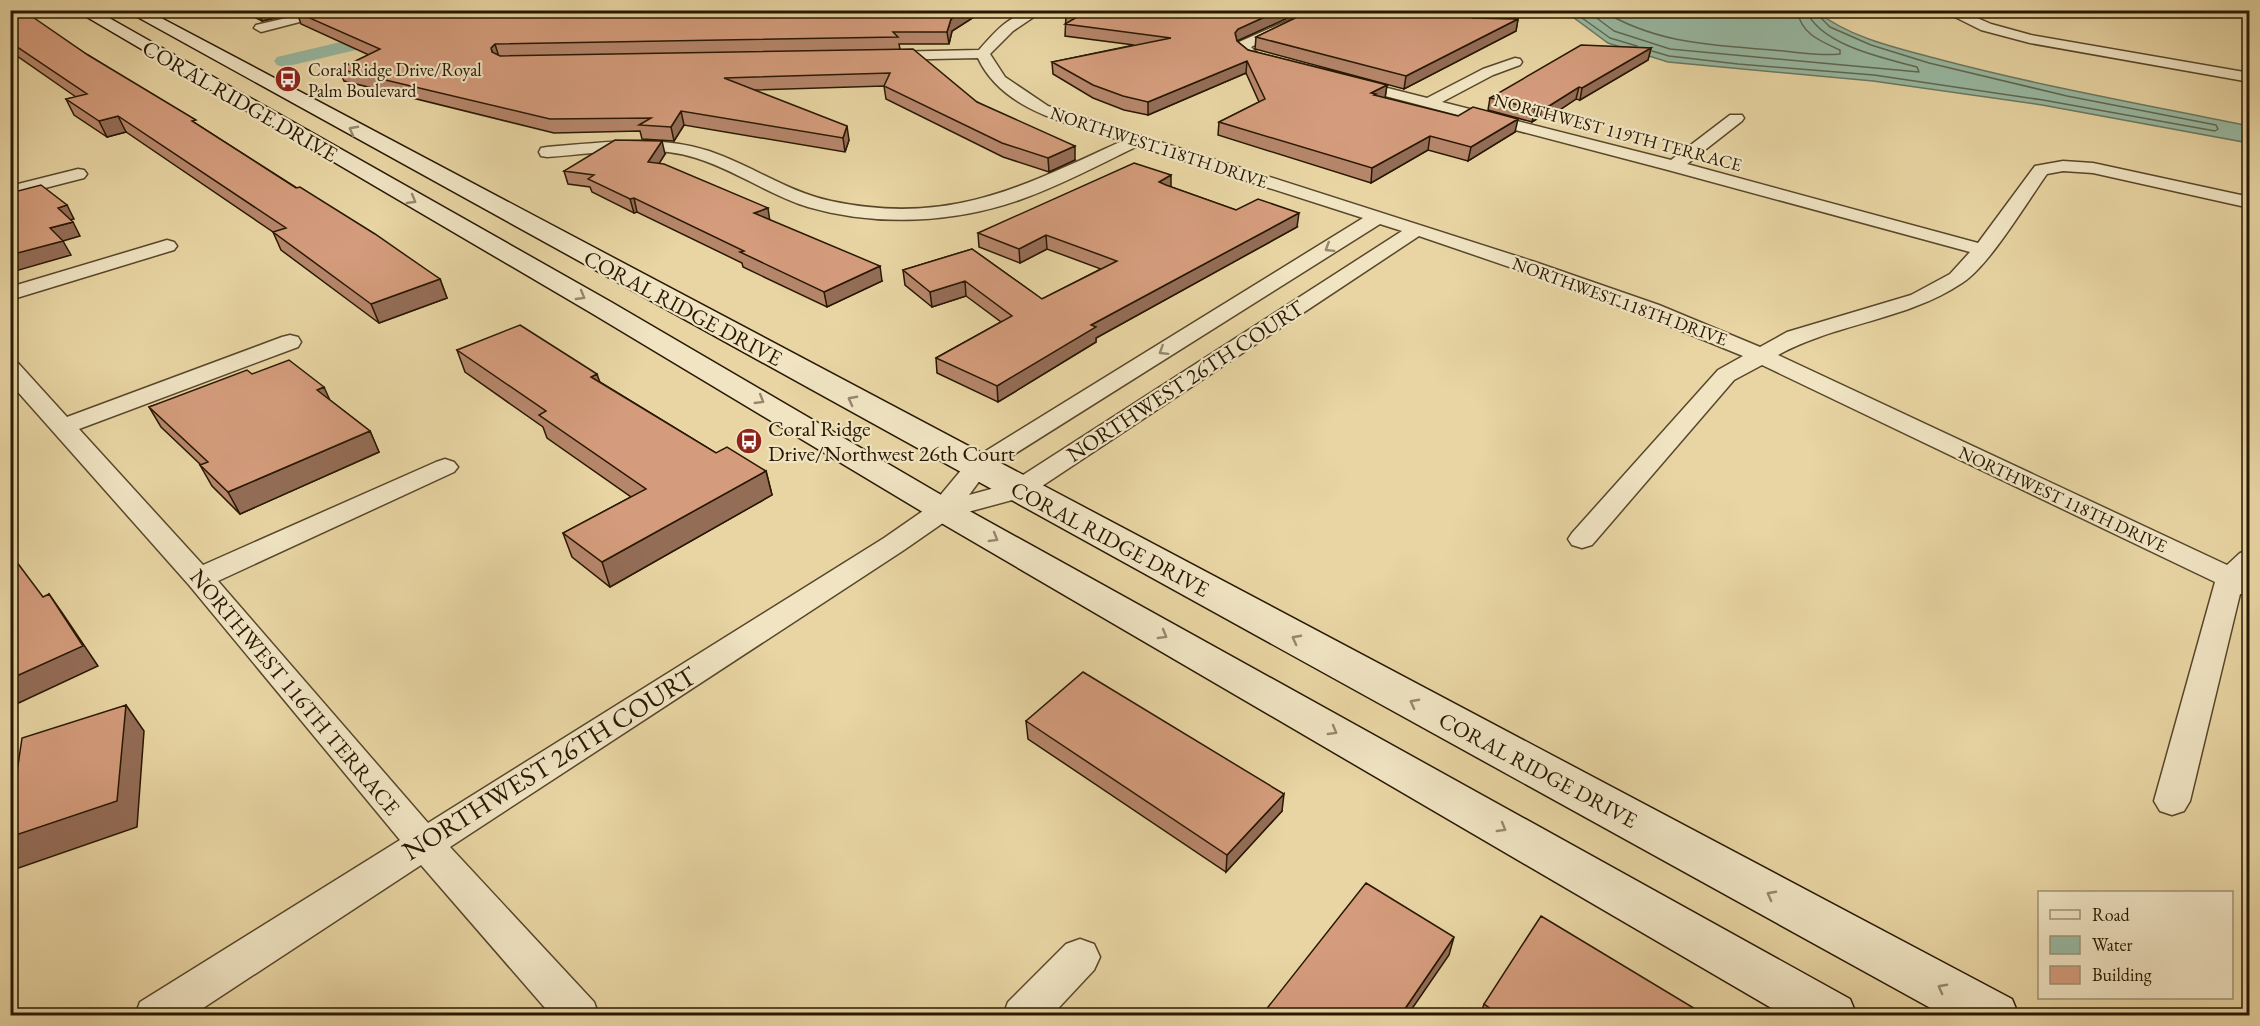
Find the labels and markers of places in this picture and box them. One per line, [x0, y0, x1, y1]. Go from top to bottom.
place label: Coral Ridge Drive/Royal Palm Boulevard [308, 58, 482, 102]
bus stop icon: Coral Ridge Drive/Royal Palm Boulevard [273, 64, 303, 94]
place label: Coral Ridge Drive/Northwest 26th Court [768, 414, 1015, 468]
bus stop icon: Coral Ridge Drive/Northwest 26th Court [734, 426, 764, 456]

